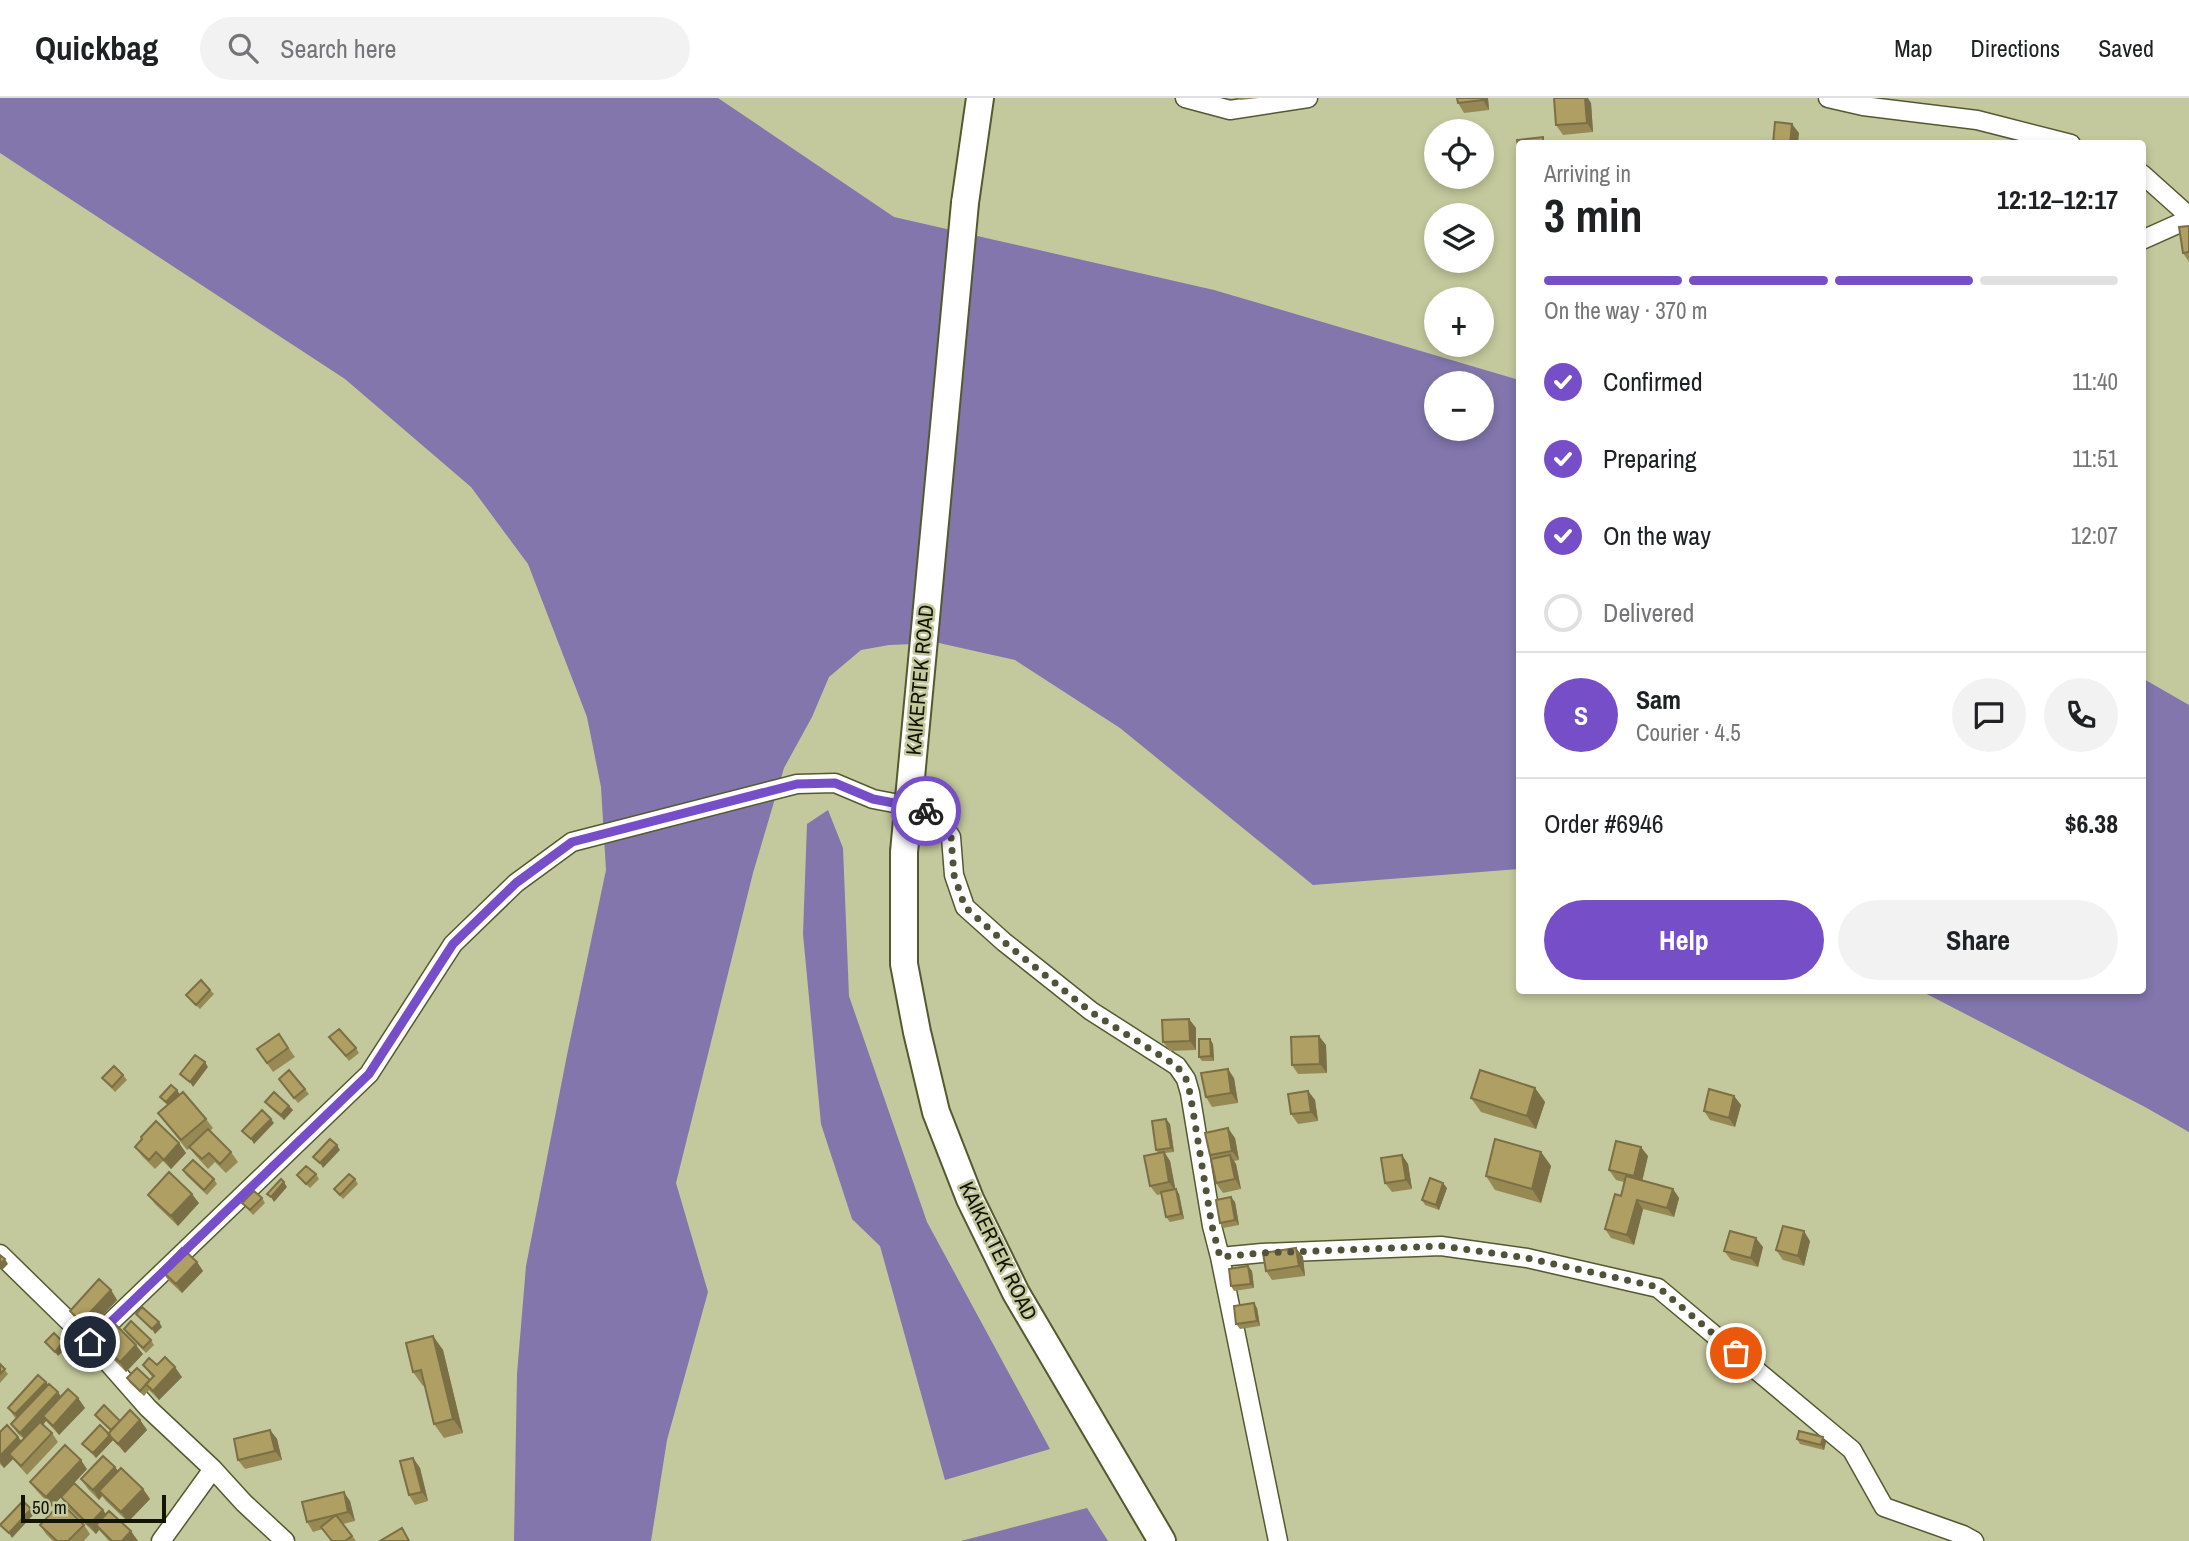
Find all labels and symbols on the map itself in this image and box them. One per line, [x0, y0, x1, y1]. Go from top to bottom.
street label: KAIKERTEK ROAD [898, 604, 941, 756]
courier [891, 776, 961, 846]
street label: KAIKERTEK ROAD [952, 1177, 1045, 1325]
pin [60, 1312, 120, 1372]
pin [1706, 1323, 1766, 1383]
scale bar [21, 1492, 166, 1524]

